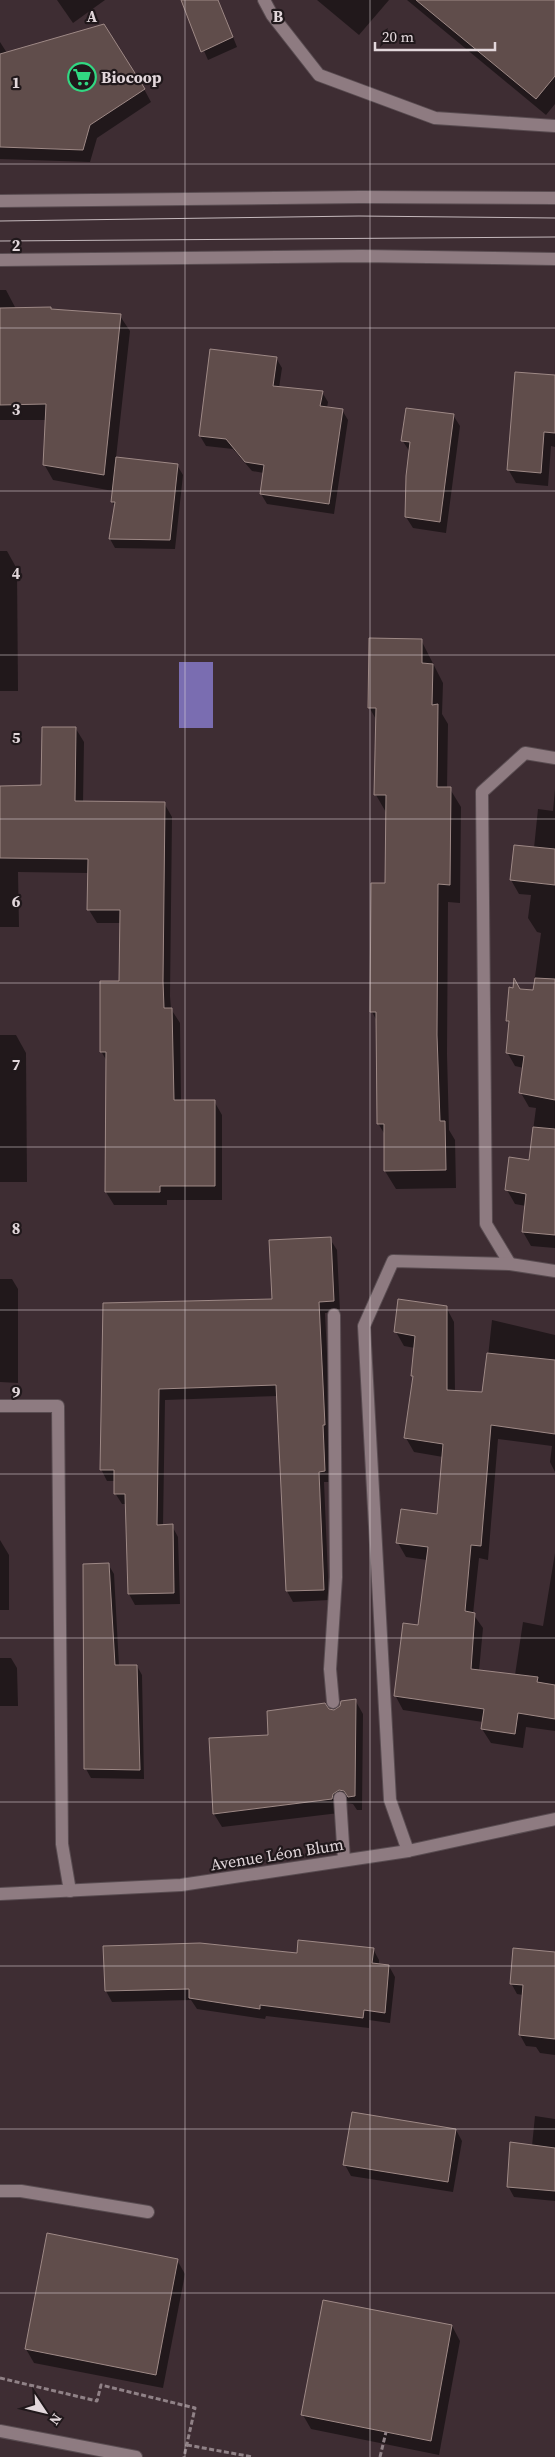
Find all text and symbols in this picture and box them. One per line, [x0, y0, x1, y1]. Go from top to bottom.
text: A [87, 5, 98, 27]
text: B [273, 5, 284, 27]
scale bar [375, 20, 495, 52]
text: 20 m [382, 26, 414, 47]
supermarket icon: Biocoop [67, 62, 97, 92]
place label: Biocoop [101, 66, 162, 88]
text: 1 [12, 71, 20, 93]
text: 2 [12, 234, 21, 256]
text: 3 [12, 398, 21, 420]
text: 4 [12, 562, 21, 584]
text: 5 [12, 726, 21, 748]
text: 6 [12, 890, 21, 912]
text: 7 [12, 1053, 21, 1075]
text: 8 [12, 1217, 20, 1239]
text: 9 [12, 1381, 21, 1403]
street label: Avenue Léon Blum [209, 1833, 345, 1875]
north arrow [20, 2387, 70, 2437]
text: N [45, 2410, 67, 2429]

